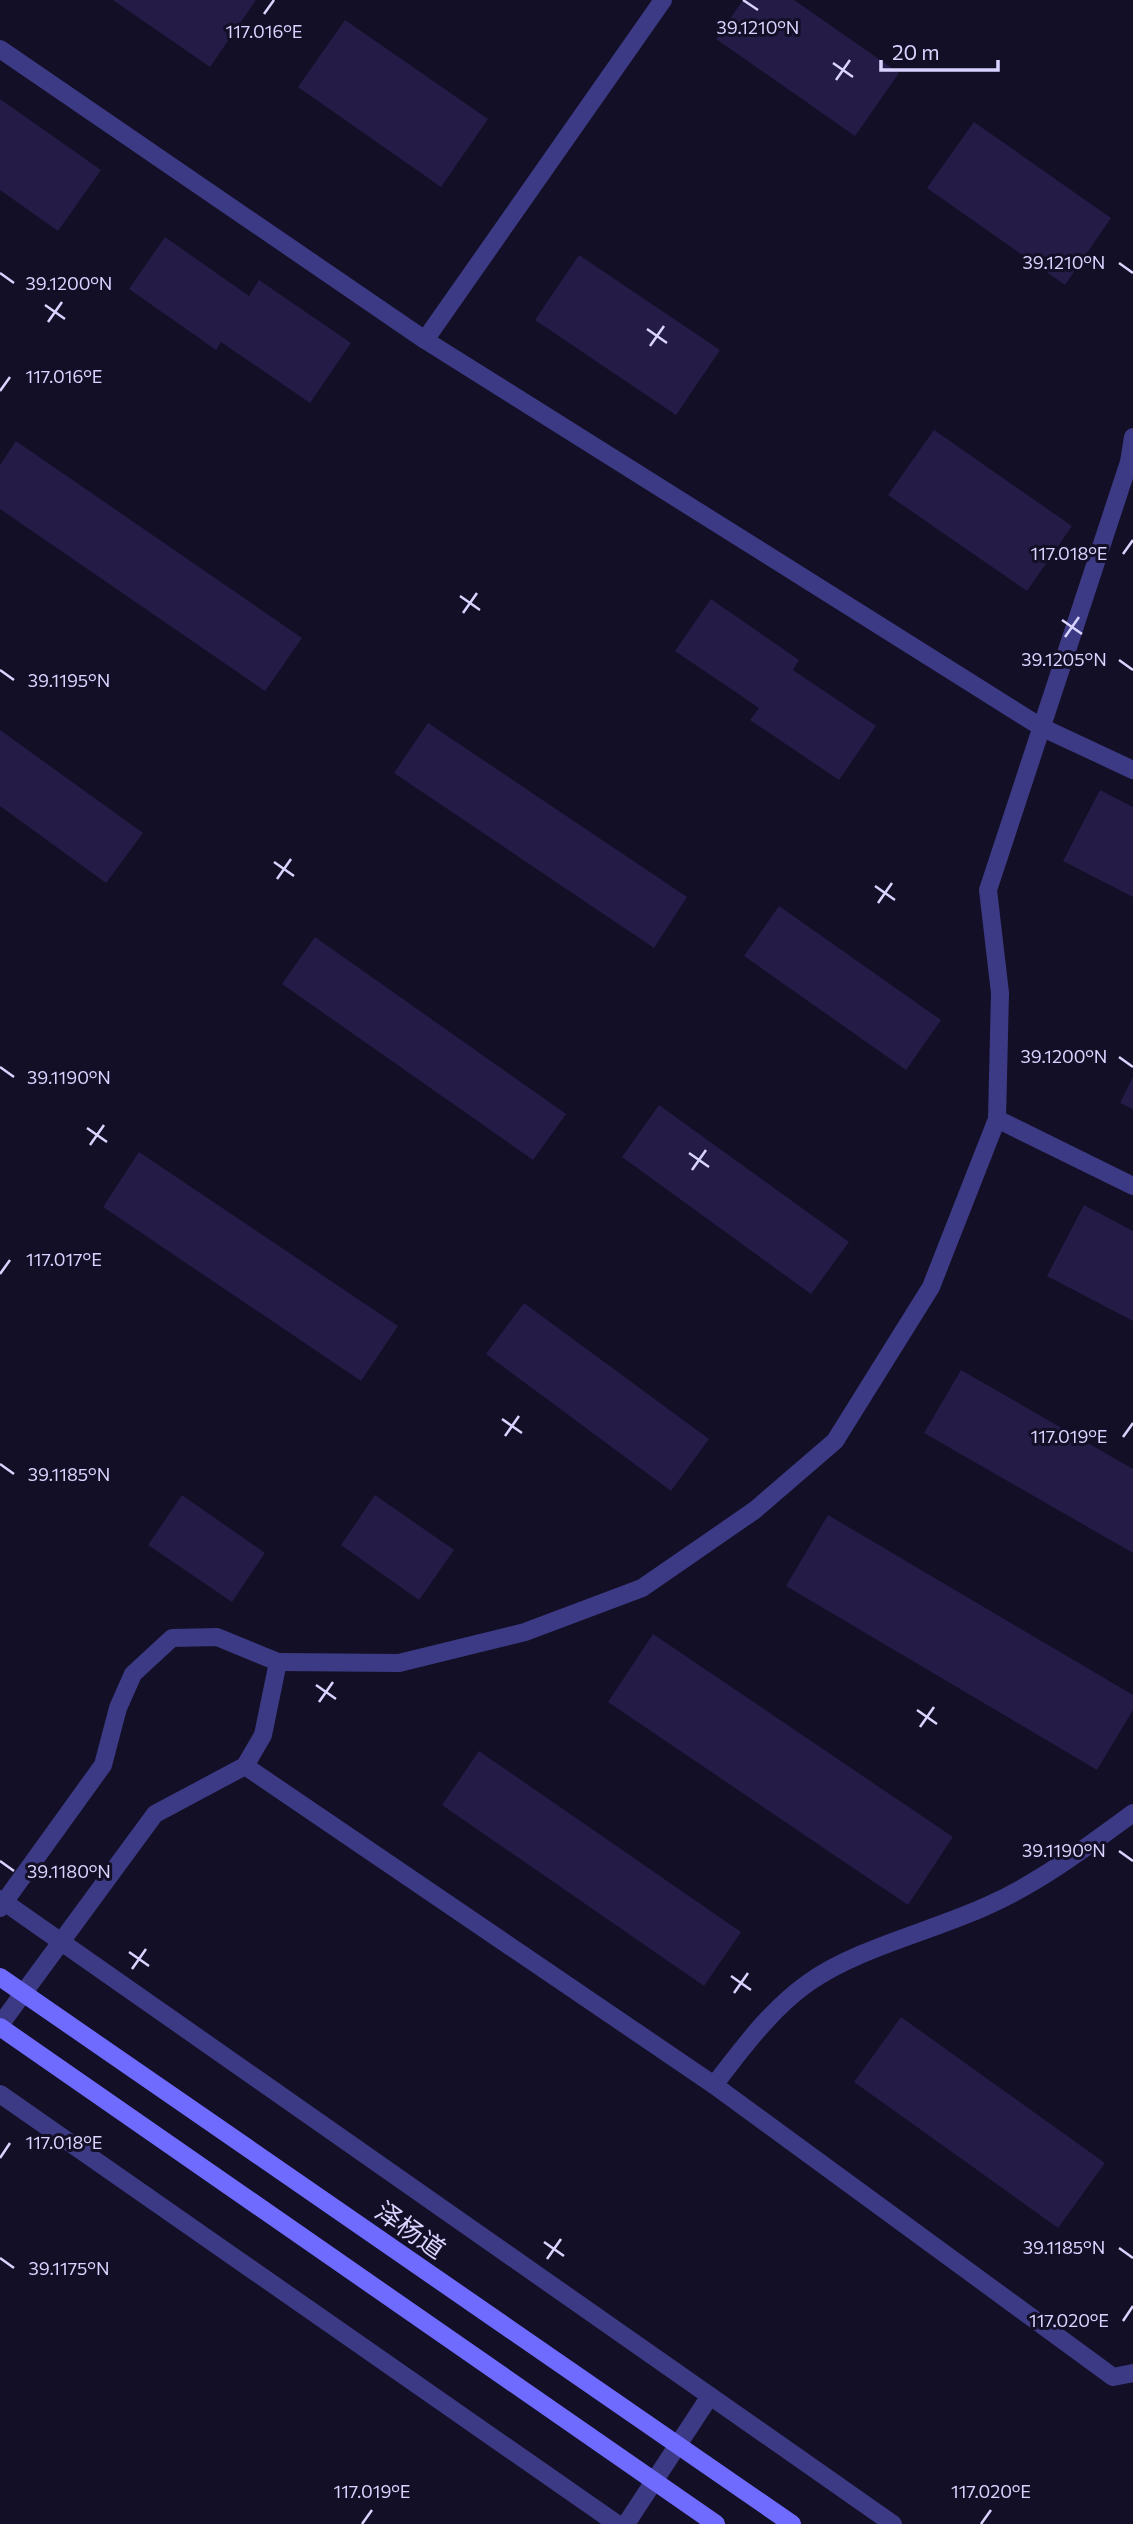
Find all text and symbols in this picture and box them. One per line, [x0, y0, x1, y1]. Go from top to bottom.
text: 39.1210°N [717, 16, 799, 38]
text: 117.016°E [225, 20, 303, 42]
scale bar [881, 28, 998, 72]
text: 20 m [892, 39, 940, 64]
text: 39.1210°N [1023, 251, 1105, 273]
text: 39.1200°N [26, 272, 112, 294]
text: 117.016°E [25, 365, 103, 387]
text: 117.018°E [1030, 542, 1108, 564]
text: 39.1205°N [1021, 648, 1107, 670]
text: 39.1195°N [28, 669, 110, 691]
text: 39.1200°N [1021, 1045, 1107, 1067]
text: 39.1190°N [27, 1066, 111, 1088]
text: 117.017°E [26, 1248, 102, 1270]
text: 117.019°E [1030, 1425, 1108, 1447]
text: 39.1185°N [28, 1463, 110, 1485]
text: 39.1190°N [1022, 1839, 1106, 1861]
text: 39.1180°N [27, 1860, 111, 1882]
text: 117.018°E [25, 2131, 103, 2153]
street label: 泽杨道 [370, 2194, 452, 2264]
text: 39.1185°N [1023, 2236, 1105, 2258]
text: 39.1175°N [29, 2257, 109, 2279]
text: 117.020°E [1029, 2309, 1109, 2331]
text: 117.019°E [333, 2480, 411, 2502]
text: 117.020°E [951, 2480, 1031, 2502]

